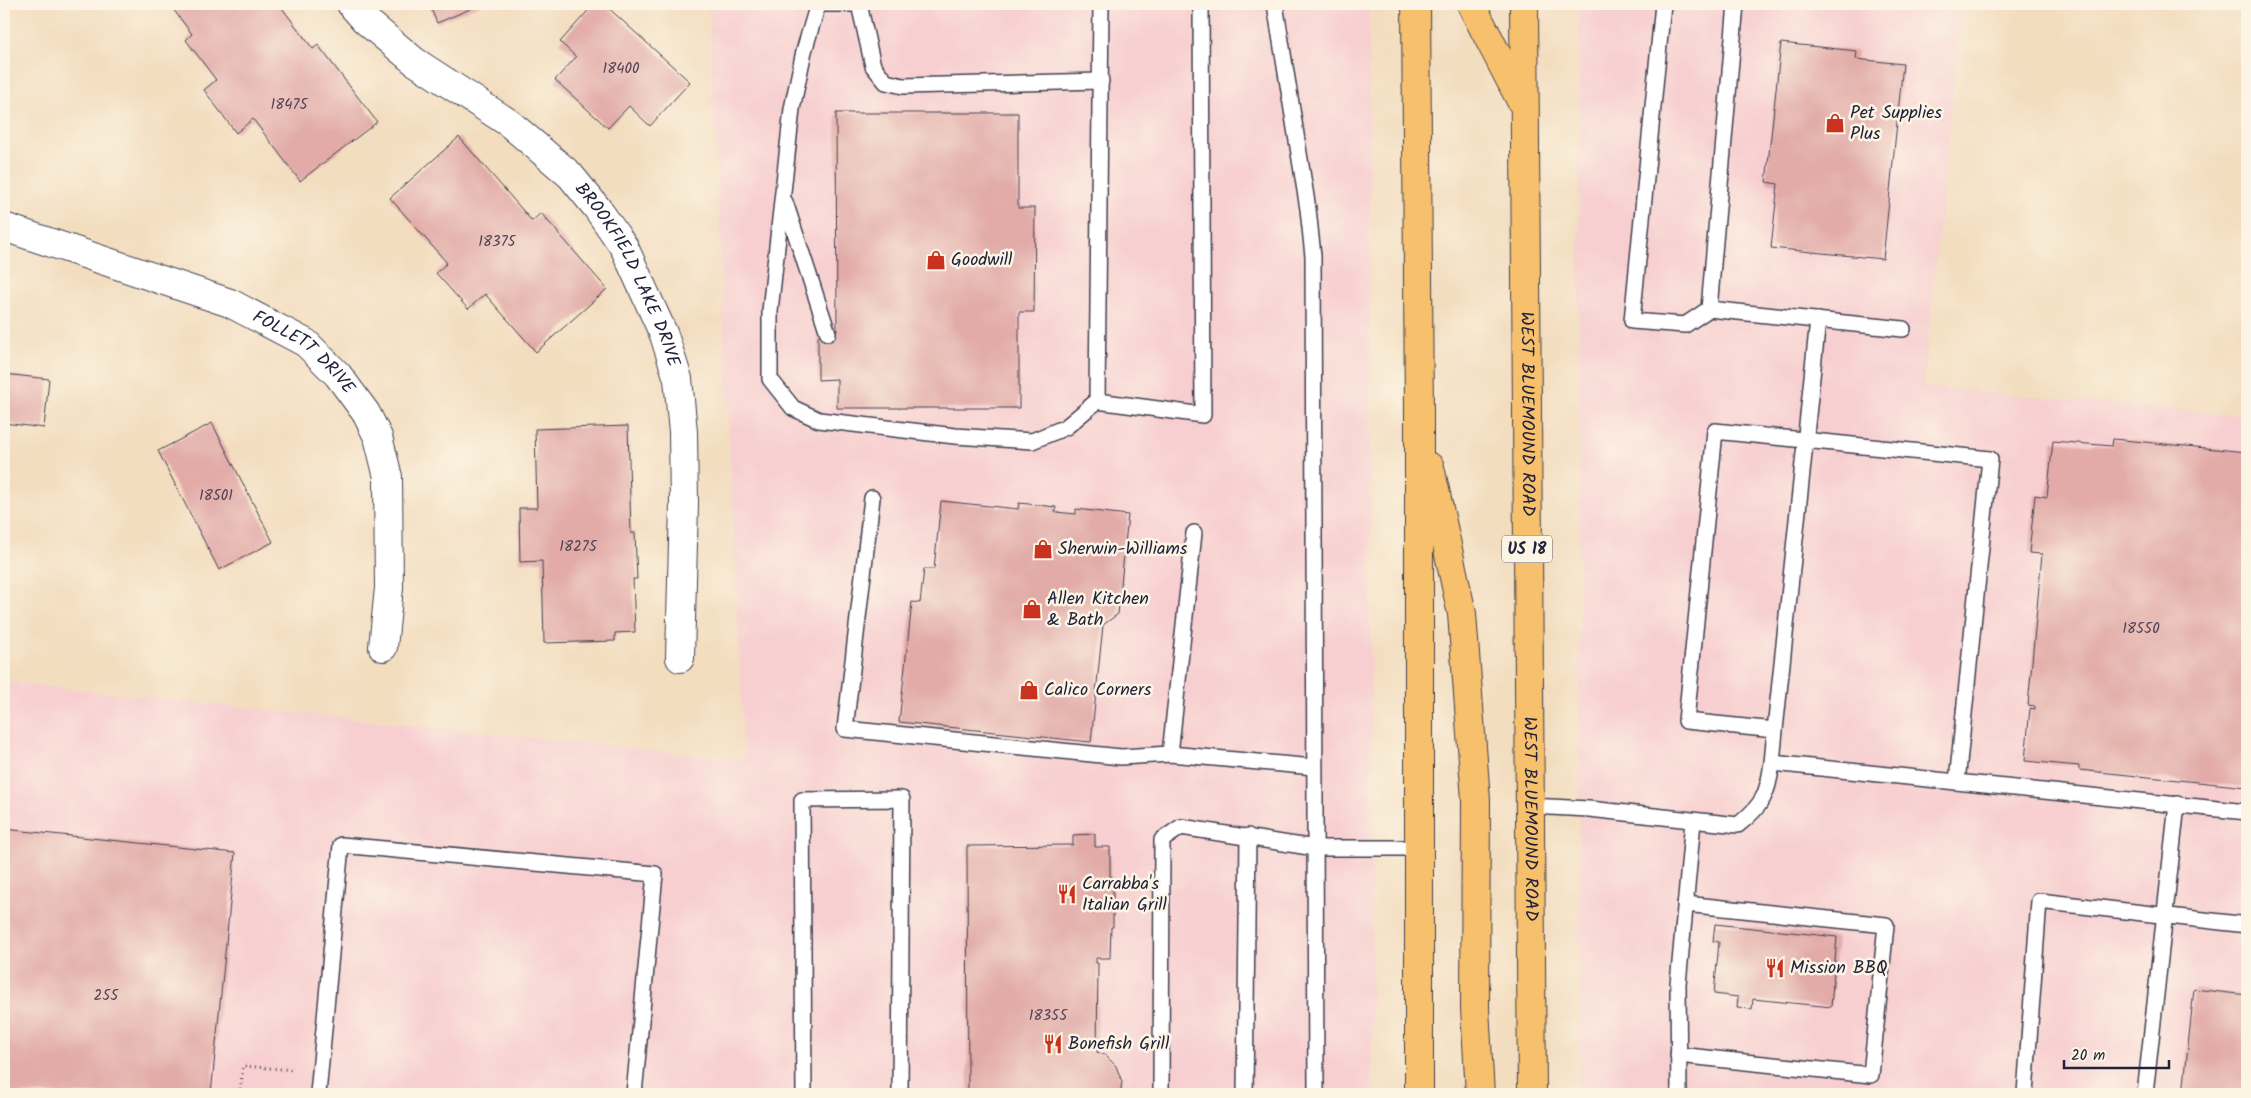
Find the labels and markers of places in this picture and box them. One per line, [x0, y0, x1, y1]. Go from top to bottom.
place label: Pet Supplies Plus [1850, 99, 1942, 149]
shop icon: Pet Supplies Plus [1824, 112, 1846, 134]
place label: Goodwill [951, 246, 1013, 275]
shop icon: Goodwill [925, 249, 947, 271]
place label: Sherwin-Williams [1058, 535, 1188, 564]
shop icon: Sherwin-Williams [1032, 538, 1054, 560]
place label: Allen Kitchen & Bath [1047, 585, 1149, 635]
shop icon: Allen Kitchen & Bath [1021, 598, 1043, 620]
place label: Calico Corners [1044, 676, 1152, 705]
shop icon: Calico Corners [1018, 679, 1040, 701]
place label: Carrabba's Italian Grill [1082, 870, 1168, 920]
restaurant icon: Carrabba's Italian Grill [1056, 883, 1078, 905]
place label: Mission BBQ [1790, 954, 1888, 983]
restaurant icon: Mission BBQ [1764, 957, 1786, 979]
place label: Bonefish Grill [1068, 1030, 1170, 1059]
restaurant icon: Bonefish Grill [1042, 1033, 1064, 1055]

